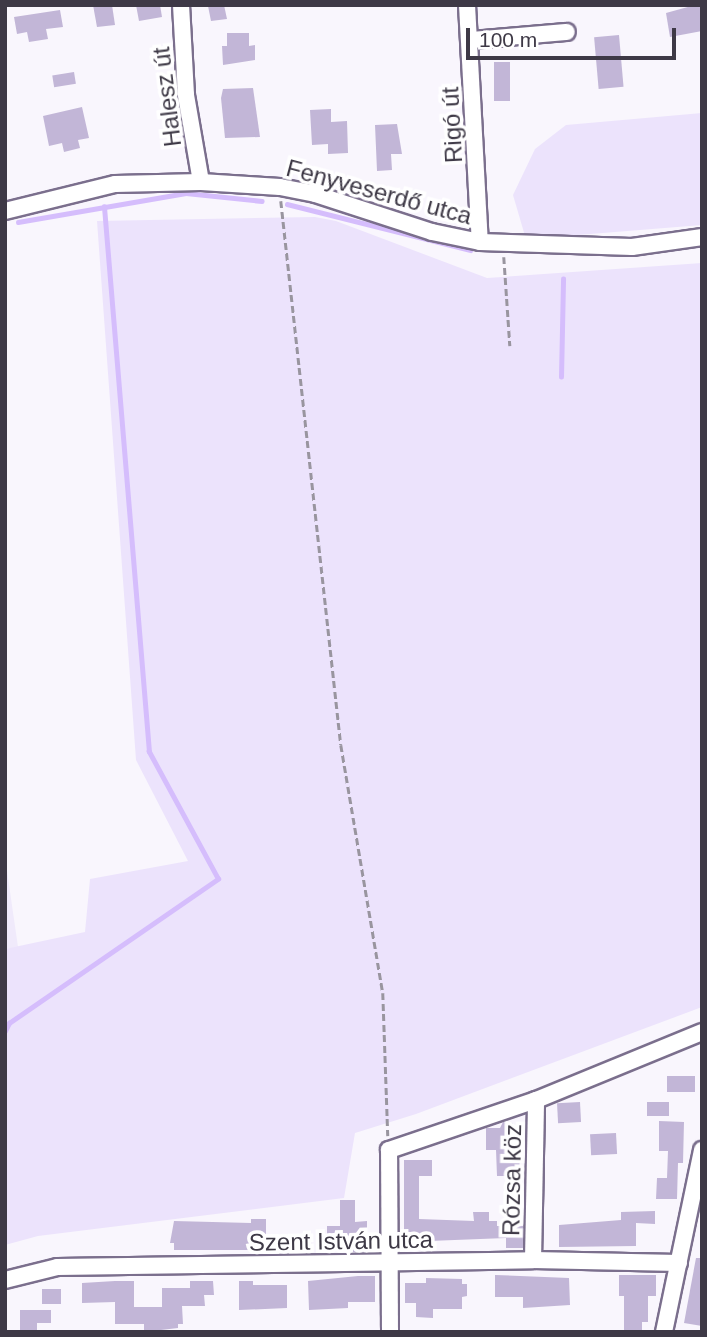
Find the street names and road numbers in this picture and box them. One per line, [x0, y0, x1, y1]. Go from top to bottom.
street label: Halesz út [147, 46, 187, 148]
street label: Rigó út [436, 86, 468, 164]
street label: Fenyveserdő utca [283, 153, 475, 231]
street label: Rózsa köz [497, 1124, 527, 1236]
street label: Szent István utca [249, 1225, 433, 1257]

